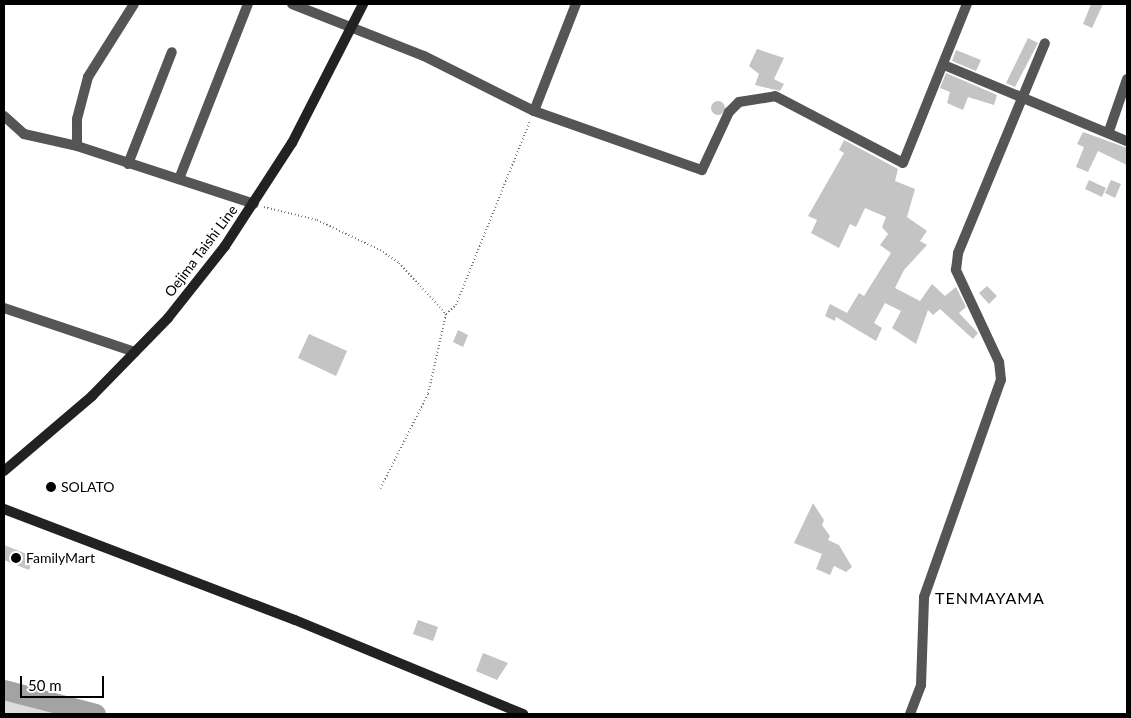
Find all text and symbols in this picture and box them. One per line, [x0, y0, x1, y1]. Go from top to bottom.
street label: Oejima Taishi Line [161, 202, 241, 300]
place label: SOLATO [61, 479, 115, 495]
marker: SOLATO [45, 481, 57, 493]
place label: FamilyMart [26, 550, 95, 566]
marker: FamilyMart [10, 552, 22, 564]
district label: TENMAYAMA [934, 588, 1046, 608]
scale bar [22, 666, 106, 698]
text: 50 m [28, 676, 62, 694]

